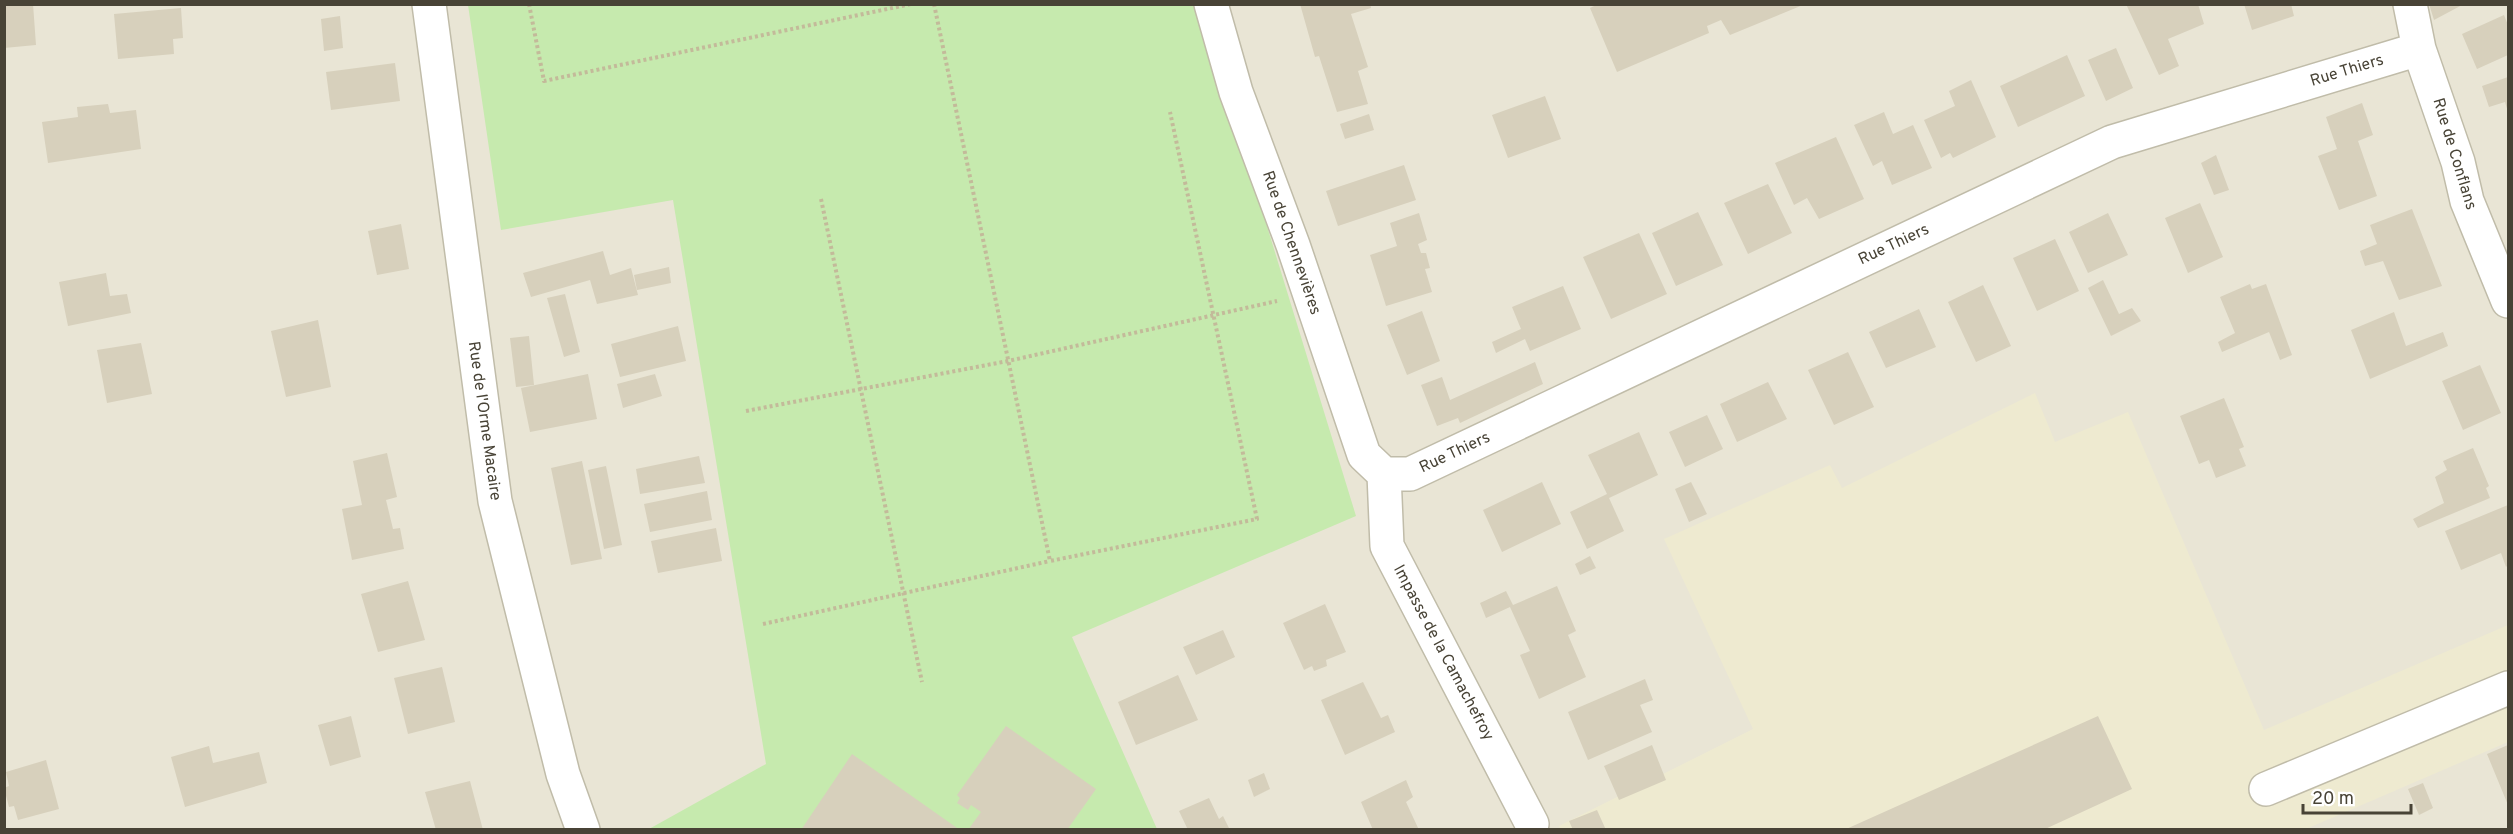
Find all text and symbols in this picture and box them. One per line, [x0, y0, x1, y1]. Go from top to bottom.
street label: Rue Thiers [2308, 50, 2386, 92]
street label: Rue de Conflans [2427, 96, 2481, 212]
street label: Rue de Chennevières [1257, 168, 1325, 318]
street label: Rue Thiers [1855, 220, 1933, 270]
street label: Rue de l'Orme Macaire [463, 340, 505, 502]
street label: Rue Thiers [1416, 428, 1494, 478]
street label: Impasse de la Camachefroy [1388, 562, 1498, 744]
scale bar [2303, 777, 2411, 815]
text: 20 m [2312, 788, 2354, 811]

